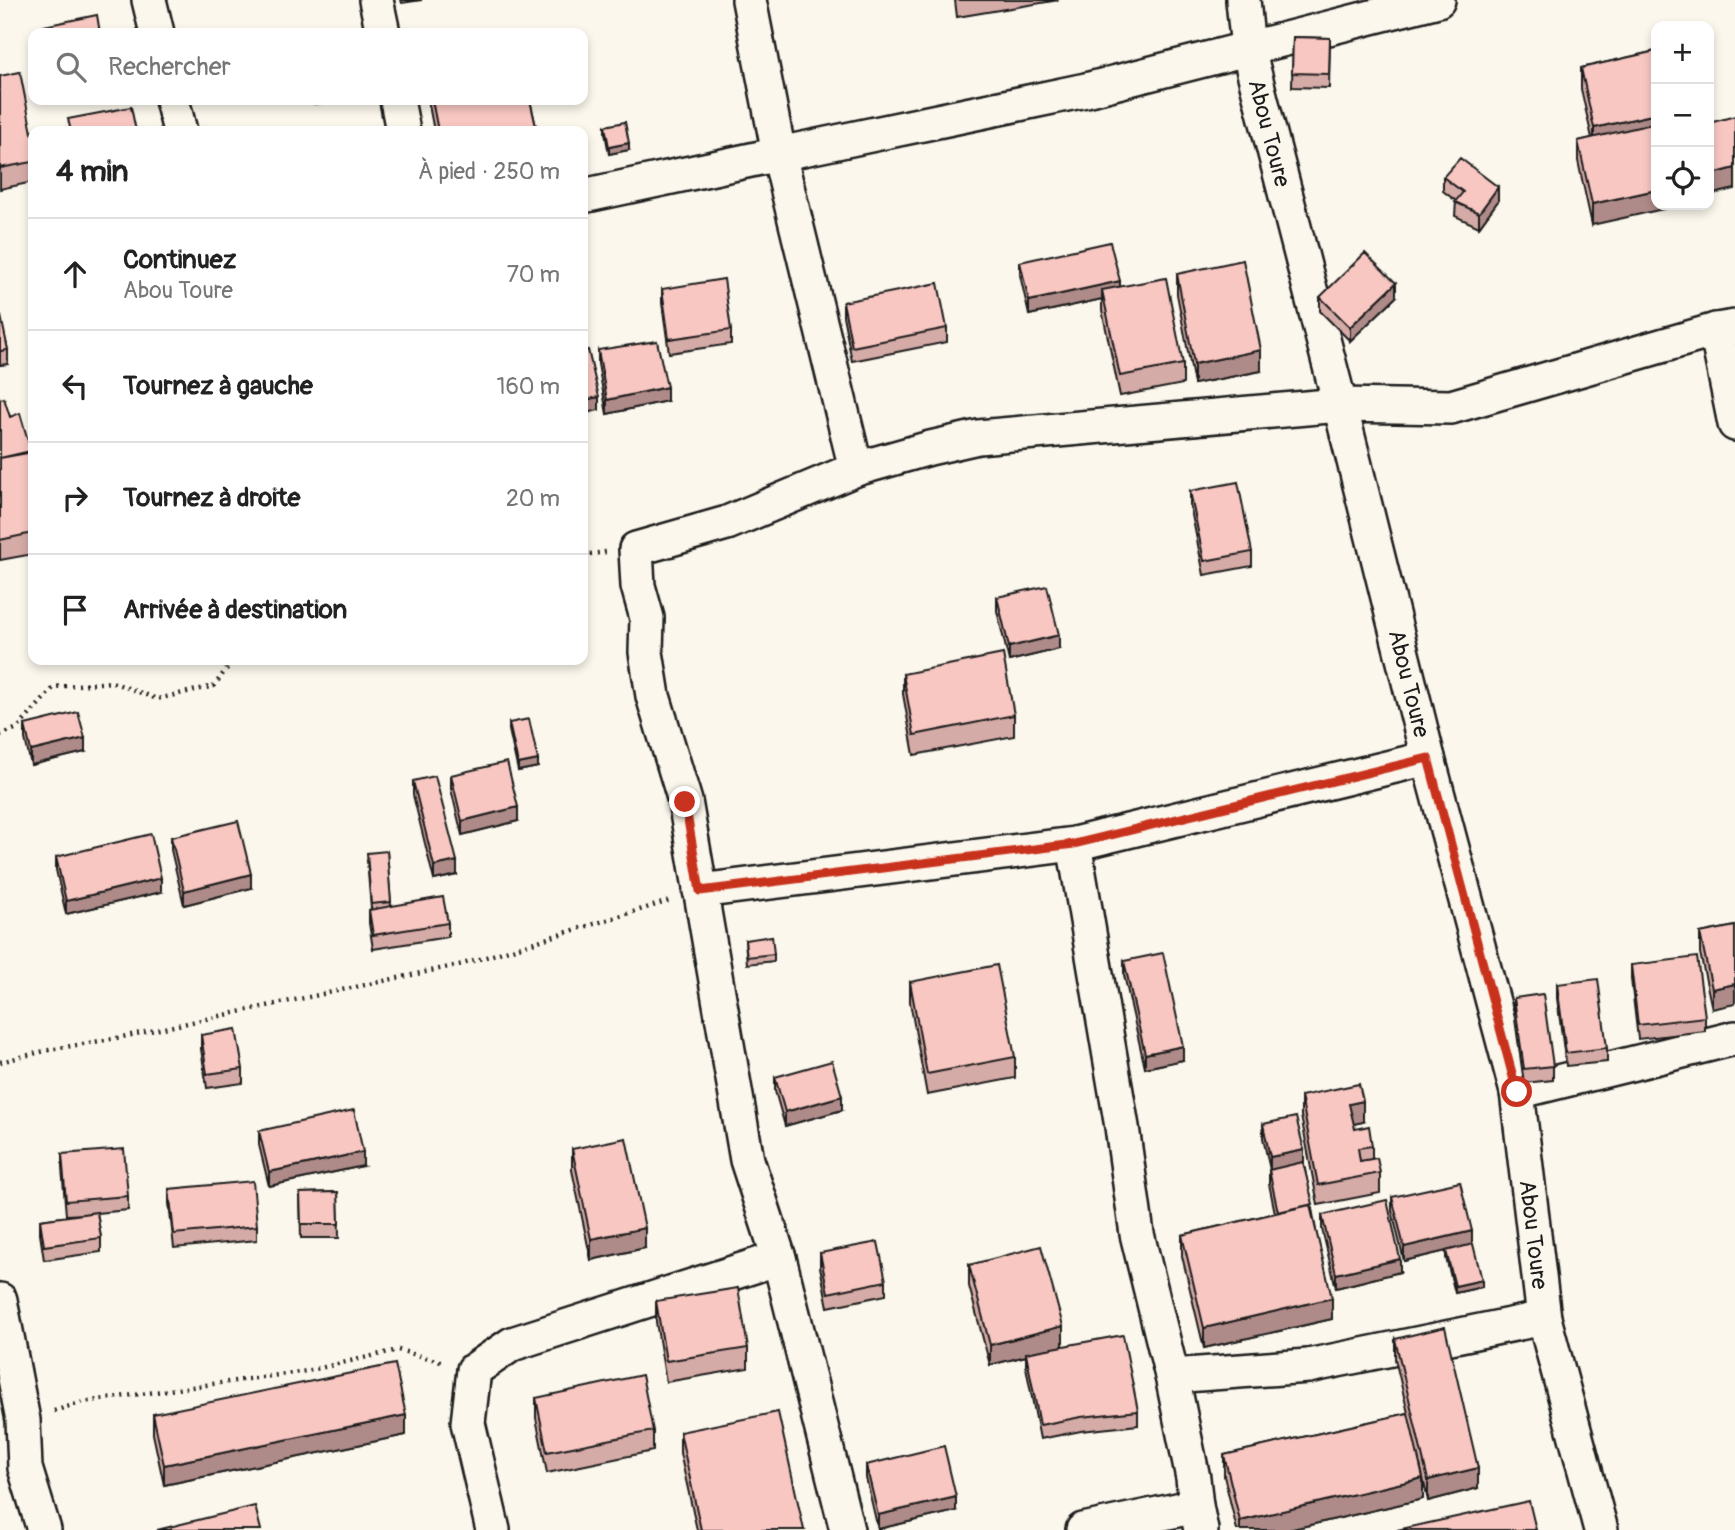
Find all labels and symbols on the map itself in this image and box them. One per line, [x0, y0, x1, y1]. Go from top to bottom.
street label: Abou Toure [1241, 76, 1297, 191]
street label: Abou Toure [1382, 627, 1436, 741]
route end [669, 786, 700, 817]
route start [1501, 1076, 1532, 1107]
street label: Abou Toure [1513, 1178, 1555, 1292]

